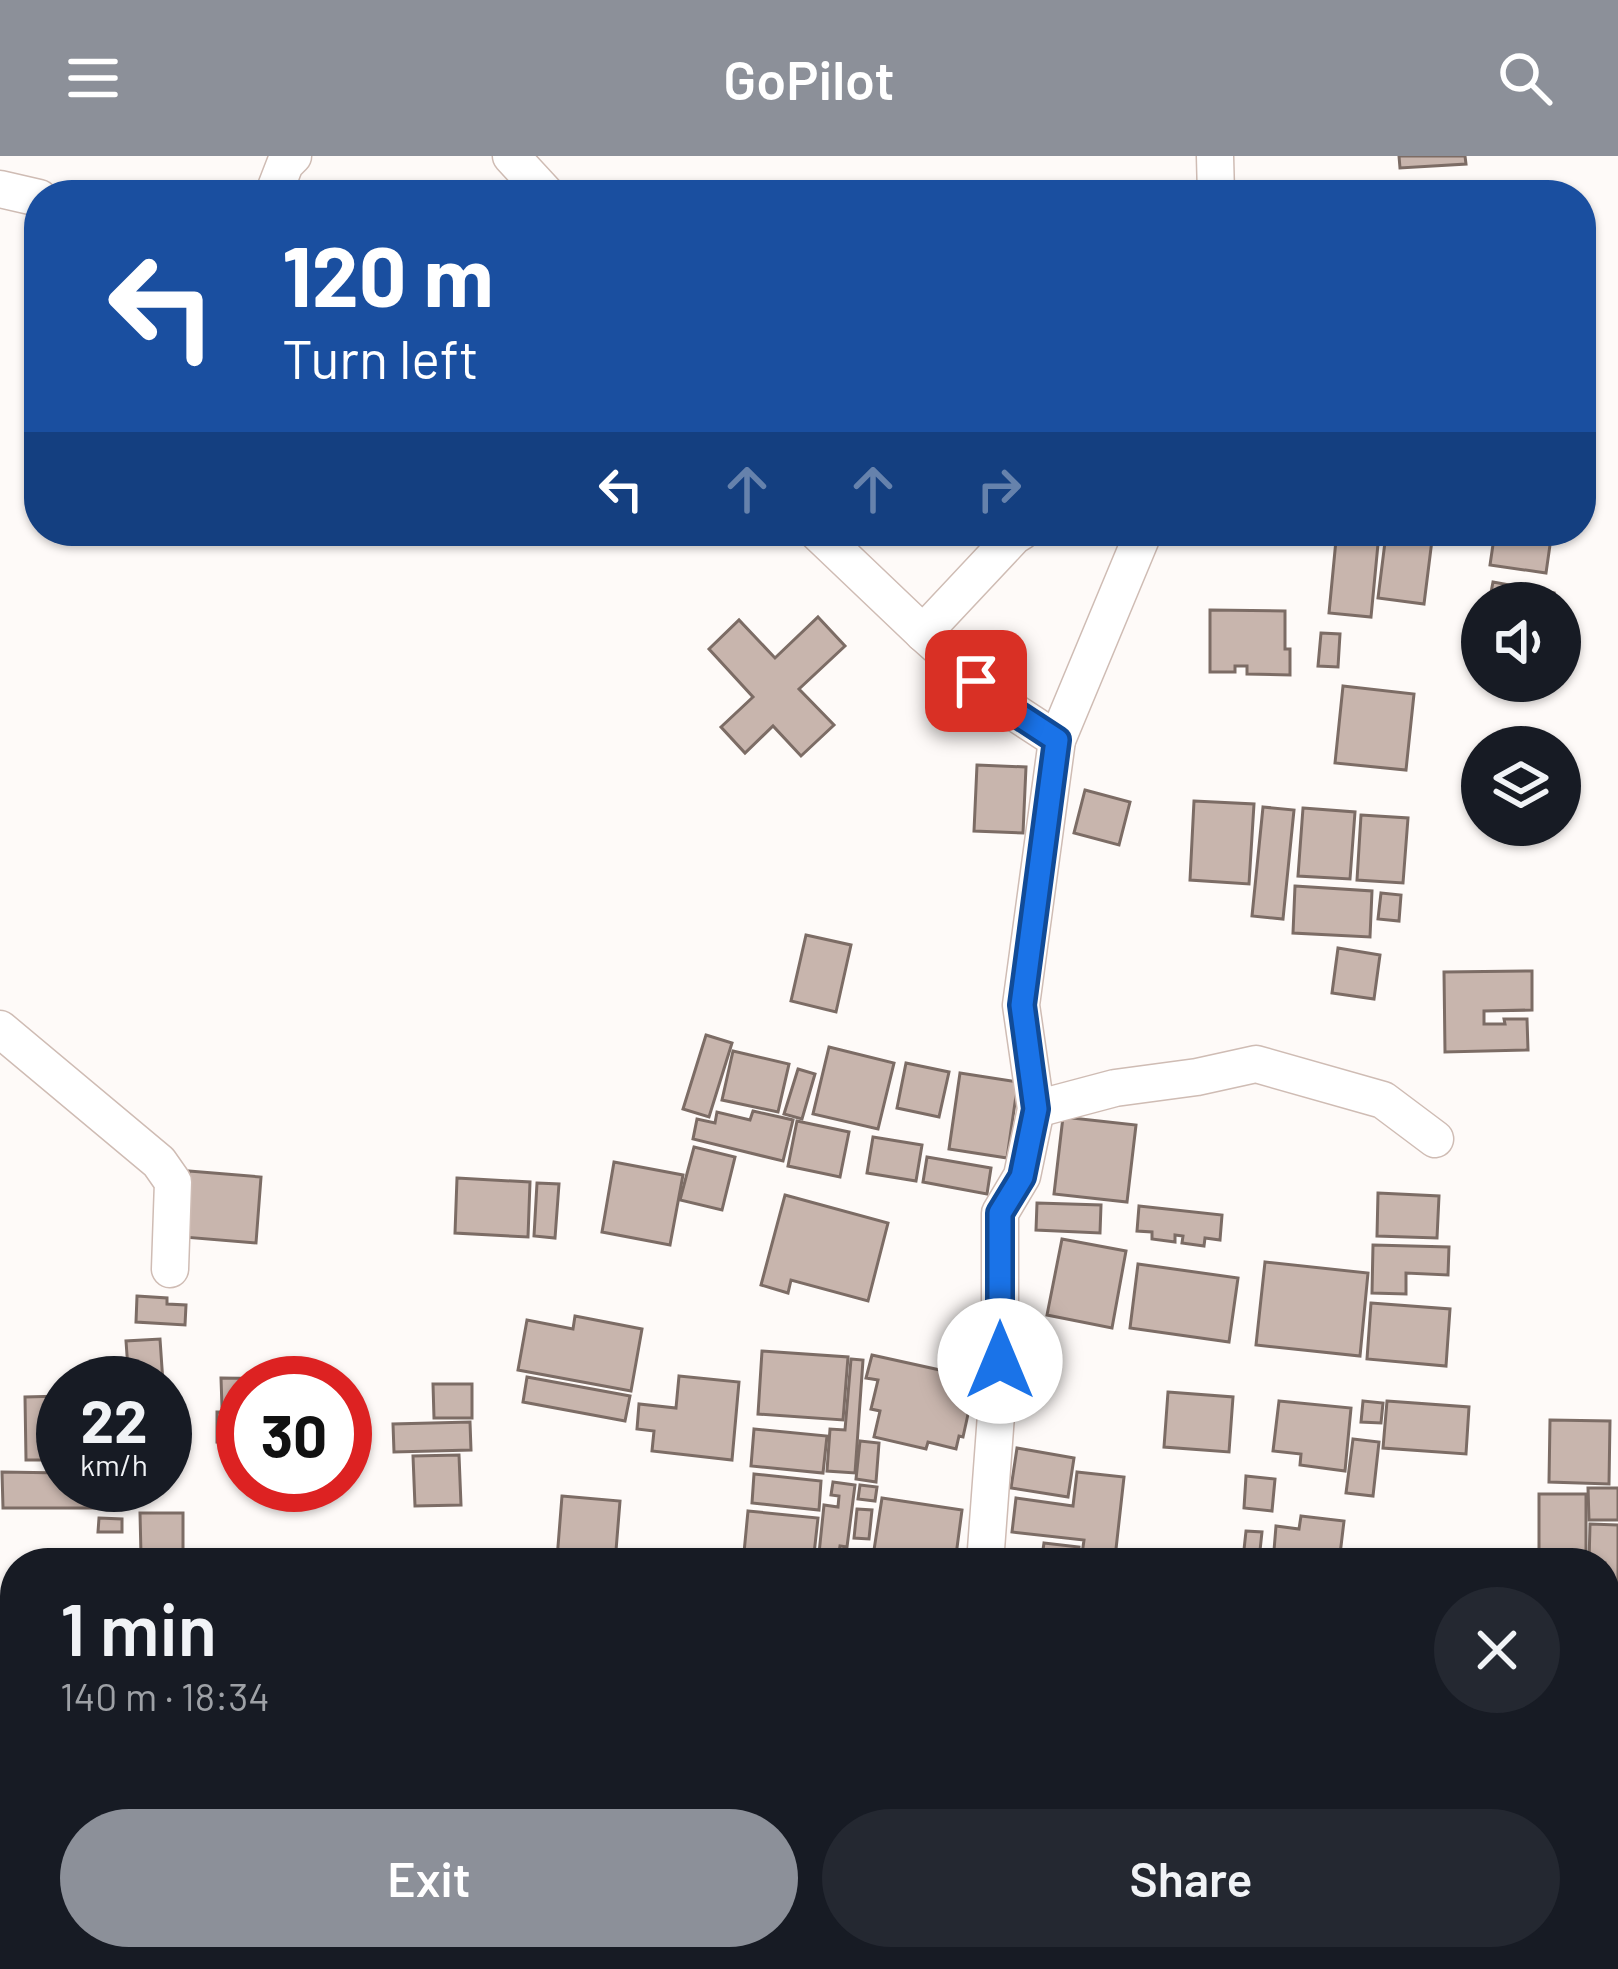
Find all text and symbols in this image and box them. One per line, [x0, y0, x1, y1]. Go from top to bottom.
icon: menu [60, 45, 126, 111]
icon: search [1492, 45, 1558, 111]
text: GoPilot [723, 46, 895, 111]
text: 120 m [282, 223, 494, 324]
icon: left [84, 228, 240, 384]
text: Turn left [282, 325, 479, 390]
icon: left [588, 456, 654, 522]
icon: ahead [714, 456, 780, 522]
icon: ahead [840, 456, 906, 522]
icon: right [966, 456, 1032, 522]
map controls [1461, 582, 1581, 846]
button: sound [1461, 582, 1581, 702]
pin [925, 630, 1027, 732]
icon: arrive [943, 648, 1009, 714]
button: layers [1461, 726, 1581, 846]
position arrow [937, 1298, 1063, 1424]
speed limit sign: 30 [216, 1356, 372, 1512]
text: 22 [80, 1383, 148, 1455]
text: km/h [80, 1446, 148, 1482]
text: 1 min [60, 1584, 217, 1670]
button: close [1434, 1587, 1560, 1713]
text: 140 m · 18:34 [60, 1672, 270, 1719]
button: Exit [60, 1809, 798, 1947]
button: Share [822, 1809, 1560, 1947]

